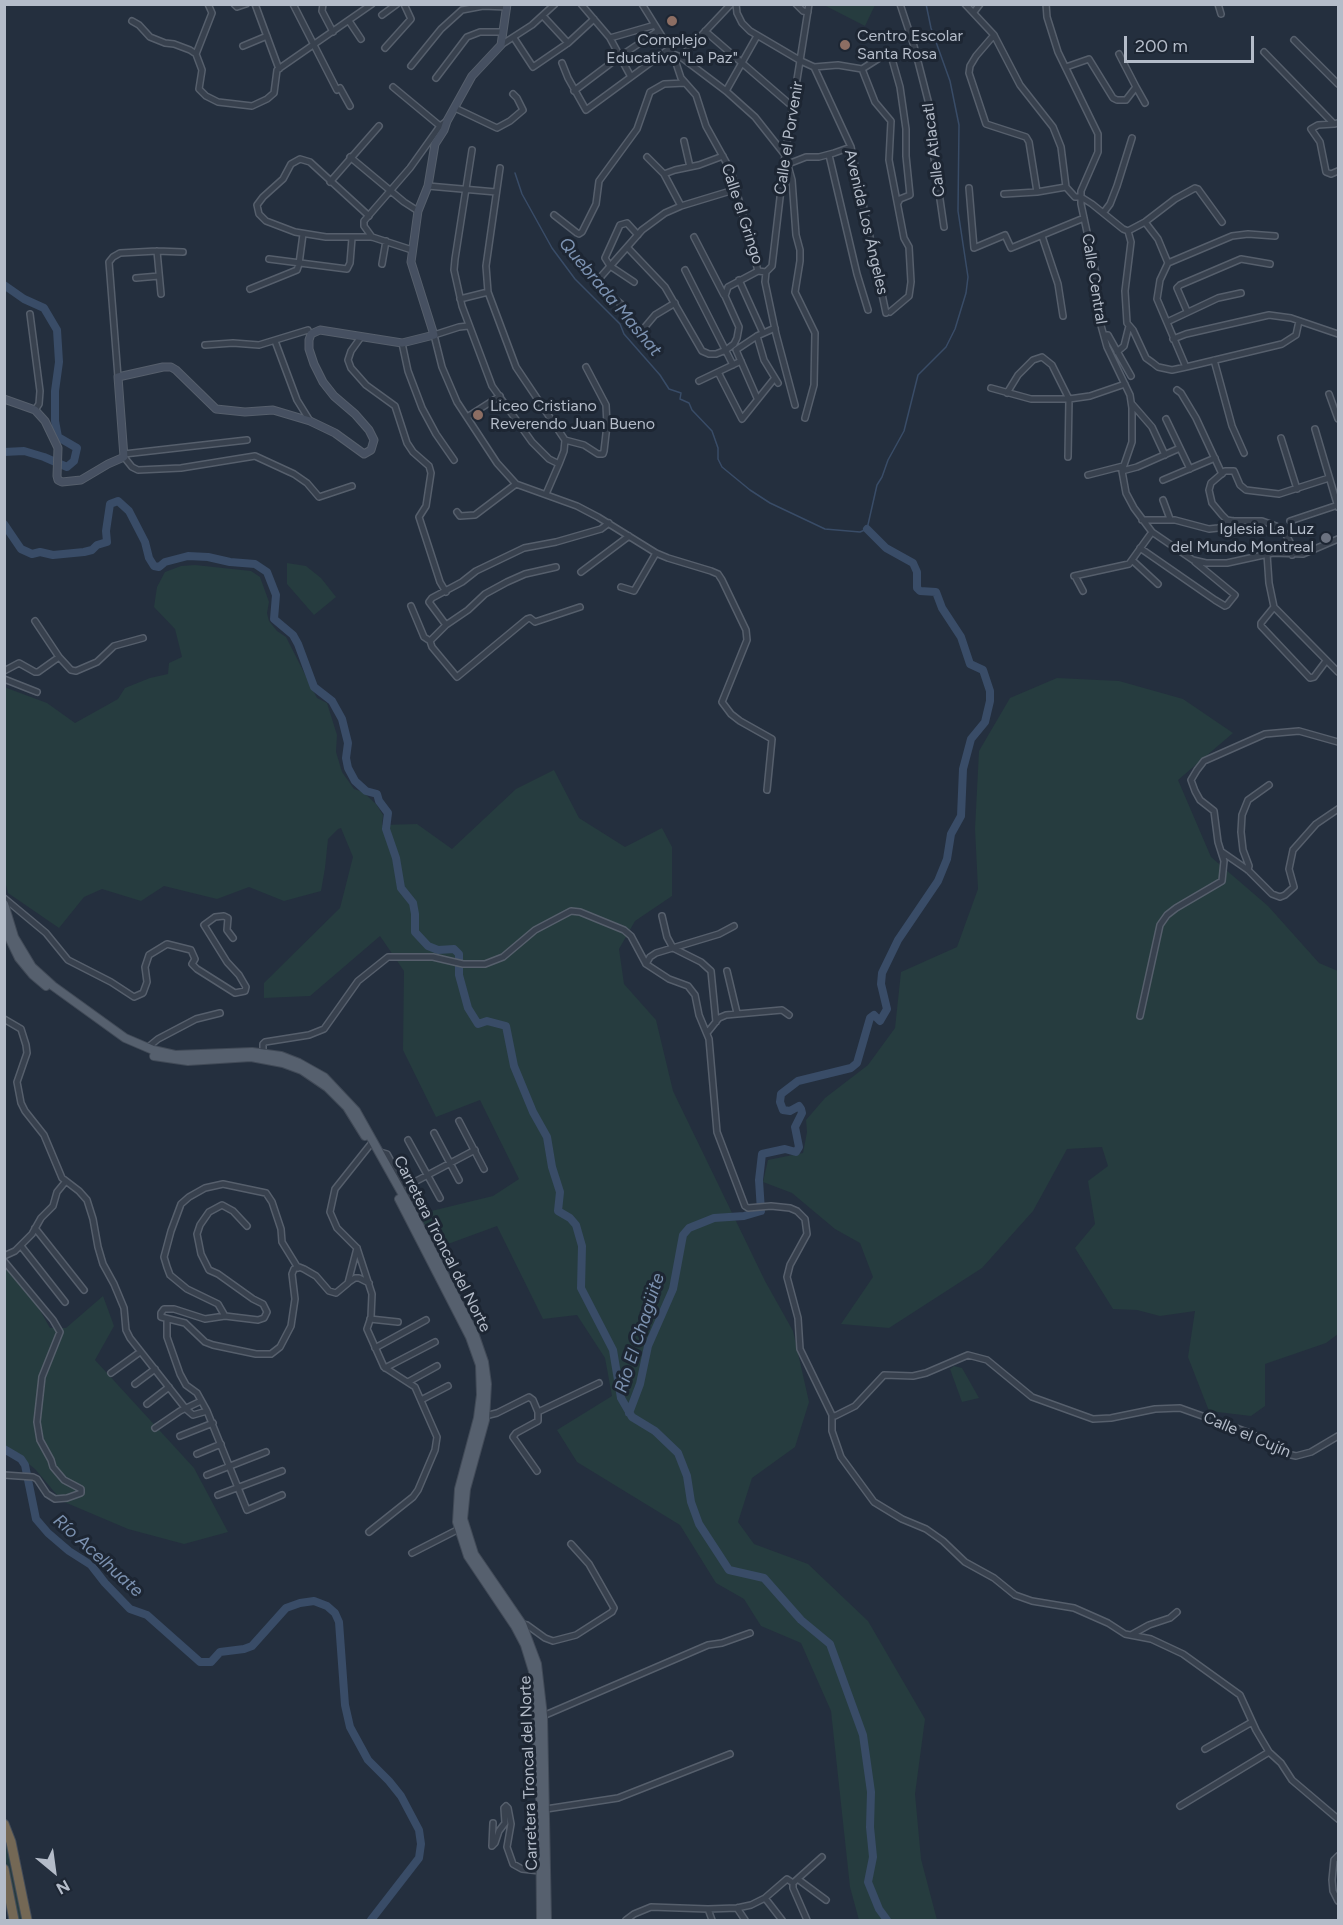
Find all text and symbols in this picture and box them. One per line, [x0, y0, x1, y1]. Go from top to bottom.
marker: Complejo Educativo "La Paz" [665, 14, 679, 28]
scale bar [1127, 24, 1258, 62]
place label: Centro Escolar Santa Rosa [857, 26, 963, 64]
place label: Complejo Educativo "La Paz" [606, 30, 738, 68]
text: 200 m [1135, 35, 1188, 57]
marker: Centro Escolar Santa Rosa [838, 38, 852, 52]
street label: Calle el Porvenir [771, 80, 807, 196]
street label: Calle Atlacatl [919, 102, 949, 198]
street label: Avenida Los Ángeles [840, 148, 892, 296]
street label: Calle el Gringo [717, 161, 767, 267]
street label: Calle Central [1077, 232, 1111, 326]
water label: Quebrada Mashat [554, 233, 666, 361]
place label: Liceo Cristiano Reverendo Juan Bueno [490, 396, 655, 434]
marker: Liceo Cristiano Reverendo Juan Bueno [471, 408, 485, 422]
place label: Iglesia La Luz del Mundo Montreal [1171, 519, 1314, 557]
marker: Iglesia La Luz del Mundo Montreal [1319, 531, 1333, 545]
street label: Carretera Troncal del Norte [389, 1153, 495, 1335]
water label: Río El Chagüite [610, 1270, 670, 1396]
street label: Calle el Cujín [1200, 1408, 1294, 1462]
water label: Río Acelhuate [49, 1510, 147, 1602]
street label: Carretera Troncal del Norte [516, 1675, 542, 1871]
north arrow [24, 1841, 84, 1901]
text: N [53, 1876, 73, 1898]

